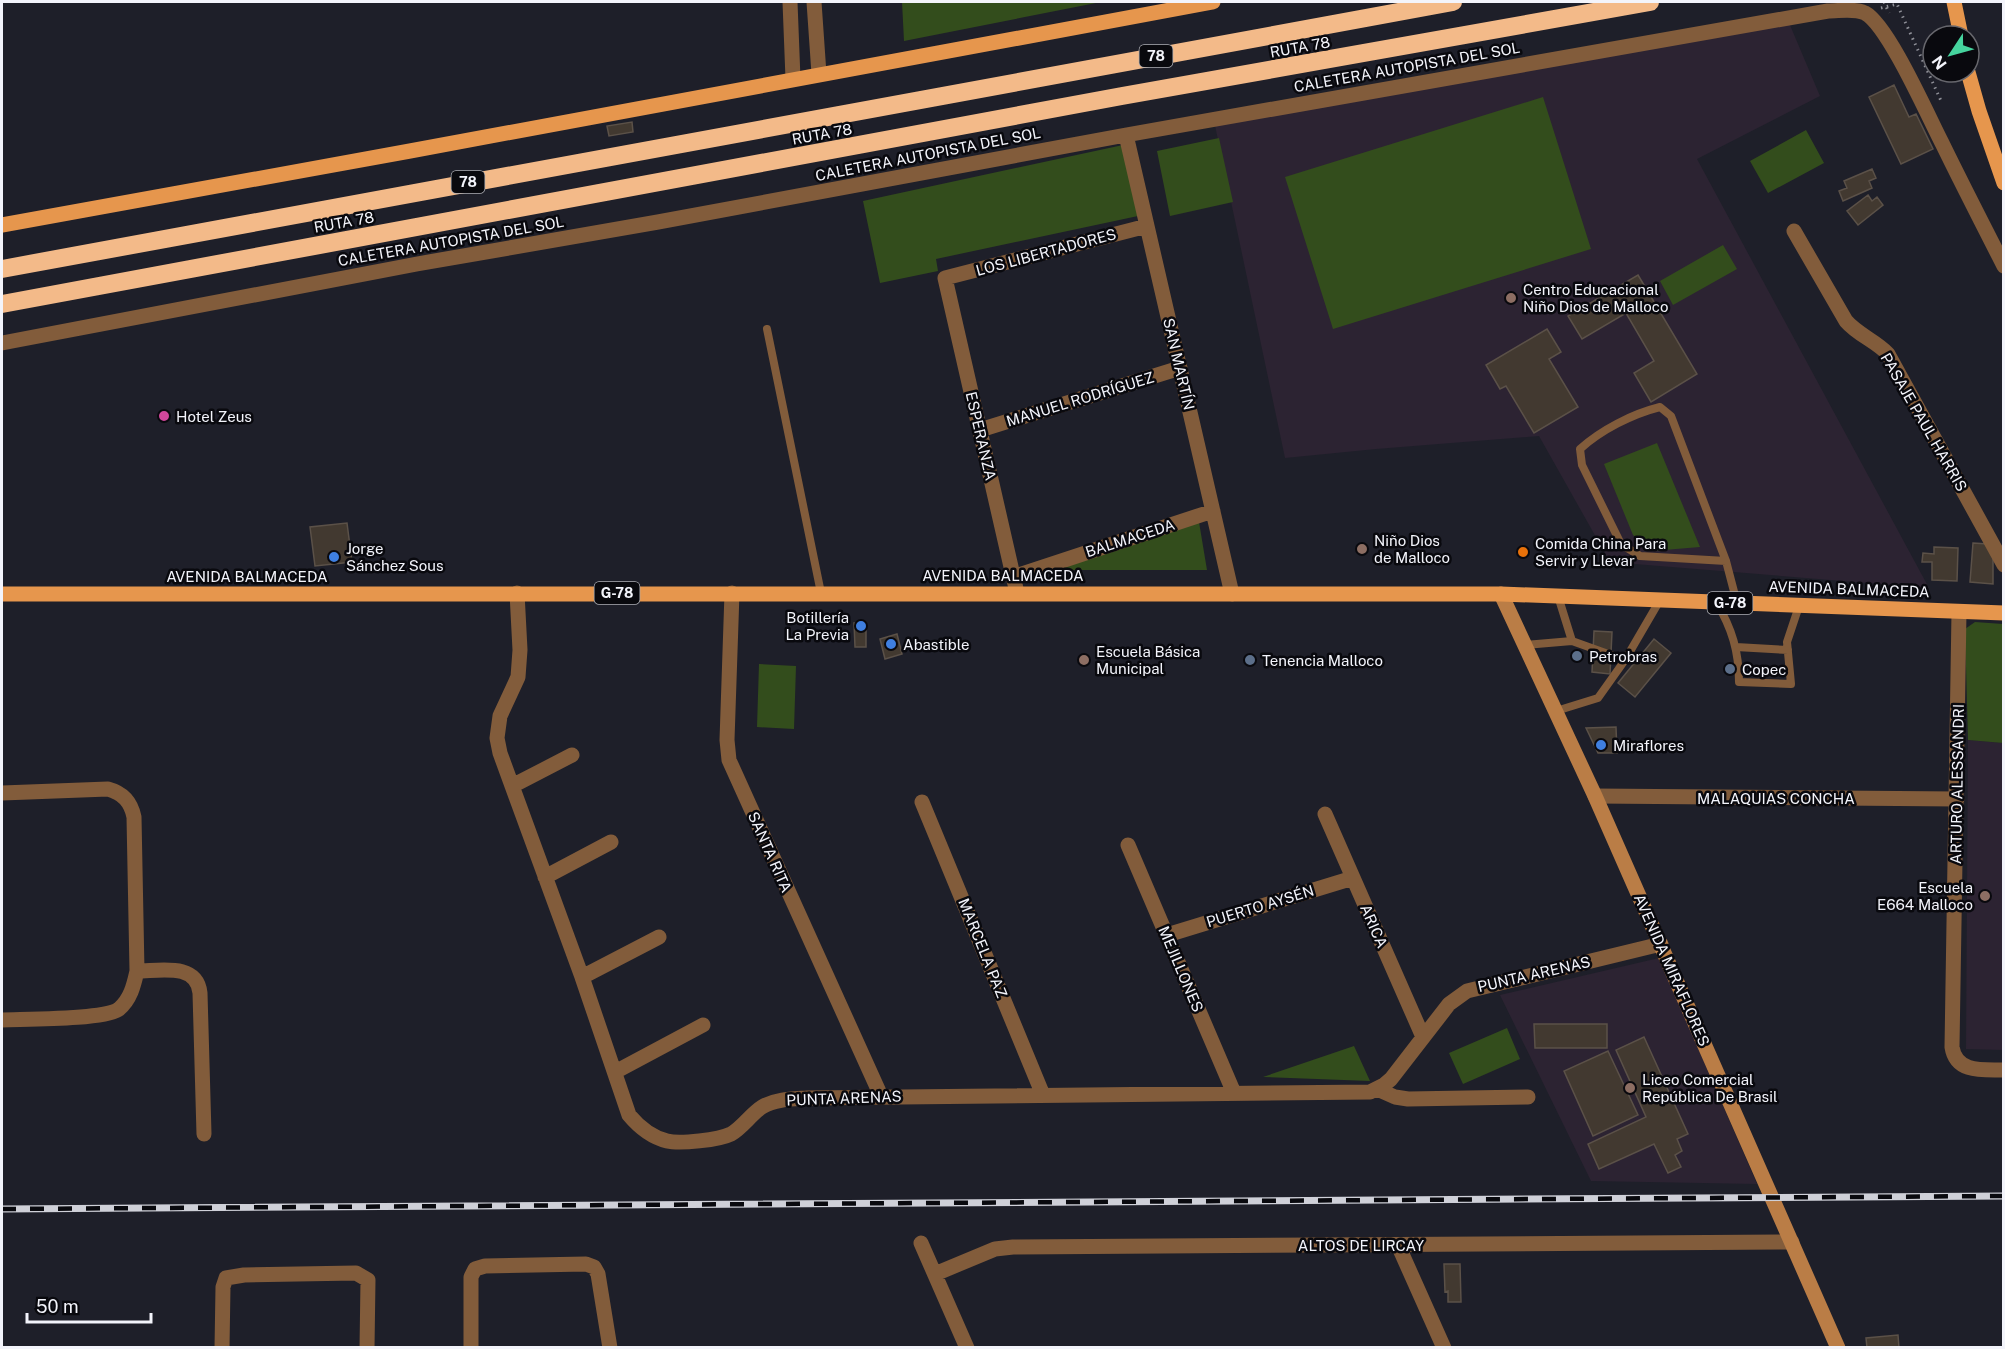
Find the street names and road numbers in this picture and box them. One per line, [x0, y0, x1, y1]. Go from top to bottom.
street label: RUTA 78 [1269, 33, 1331, 61]
street label: CALETERA AUTOPISTA DEL SOL [1293, 39, 1521, 95]
road number: 78 [1140, 45, 1172, 67]
street label: RUTA 78 [791, 120, 853, 148]
street label: CALETERA AUTOPISTA DEL SOL [814, 124, 1042, 184]
road number: 78 [452, 171, 484, 193]
street label: RUTA 78 [313, 208, 375, 236]
street label: CALETERA AUTOPISTA DEL SOL [337, 213, 565, 269]
street label: LOS LIBERTADORES [974, 225, 1118, 279]
street label: SAN MARTÍN [1160, 316, 1198, 412]
street label: PASAJE PAUL HARRIS [1877, 350, 1971, 494]
street label: MANUEL RODRÍGUEZ [1004, 368, 1156, 430]
street label: ESPERANZA [963, 390, 1000, 482]
street label: BALMACEDA [1083, 515, 1177, 560]
street label: AVENIDA BALMACEDA [922, 567, 1084, 584]
street label: AVENIDA BALMACEDA [166, 568, 328, 585]
street label: AVENIDA BALMACEDA [1768, 578, 1930, 600]
road number: G-78 [594, 582, 640, 604]
road number: G-78 [1708, 592, 1752, 614]
street label: ARTURO ALESSANDRI [1947, 704, 1967, 864]
street label: MALAQUIAS CONCHA [1697, 790, 1855, 807]
street label: SANTA RITA [745, 809, 795, 895]
street label: PUERTO AYSÉN [1204, 882, 1316, 930]
street label: AVENIDA MIRAFLORES [1631, 891, 1713, 1049]
street label: MARCELA PAZ [955, 896, 1011, 1000]
street label: ARICA [1357, 902, 1391, 951]
street label: MEJILLONES [1155, 923, 1207, 1015]
street label: PUNTA ARENAS [1476, 953, 1592, 995]
street label: PUNTA ARENAS [786, 1087, 902, 1109]
street label: ALTOS DE LIRCAY [1298, 1237, 1424, 1254]

